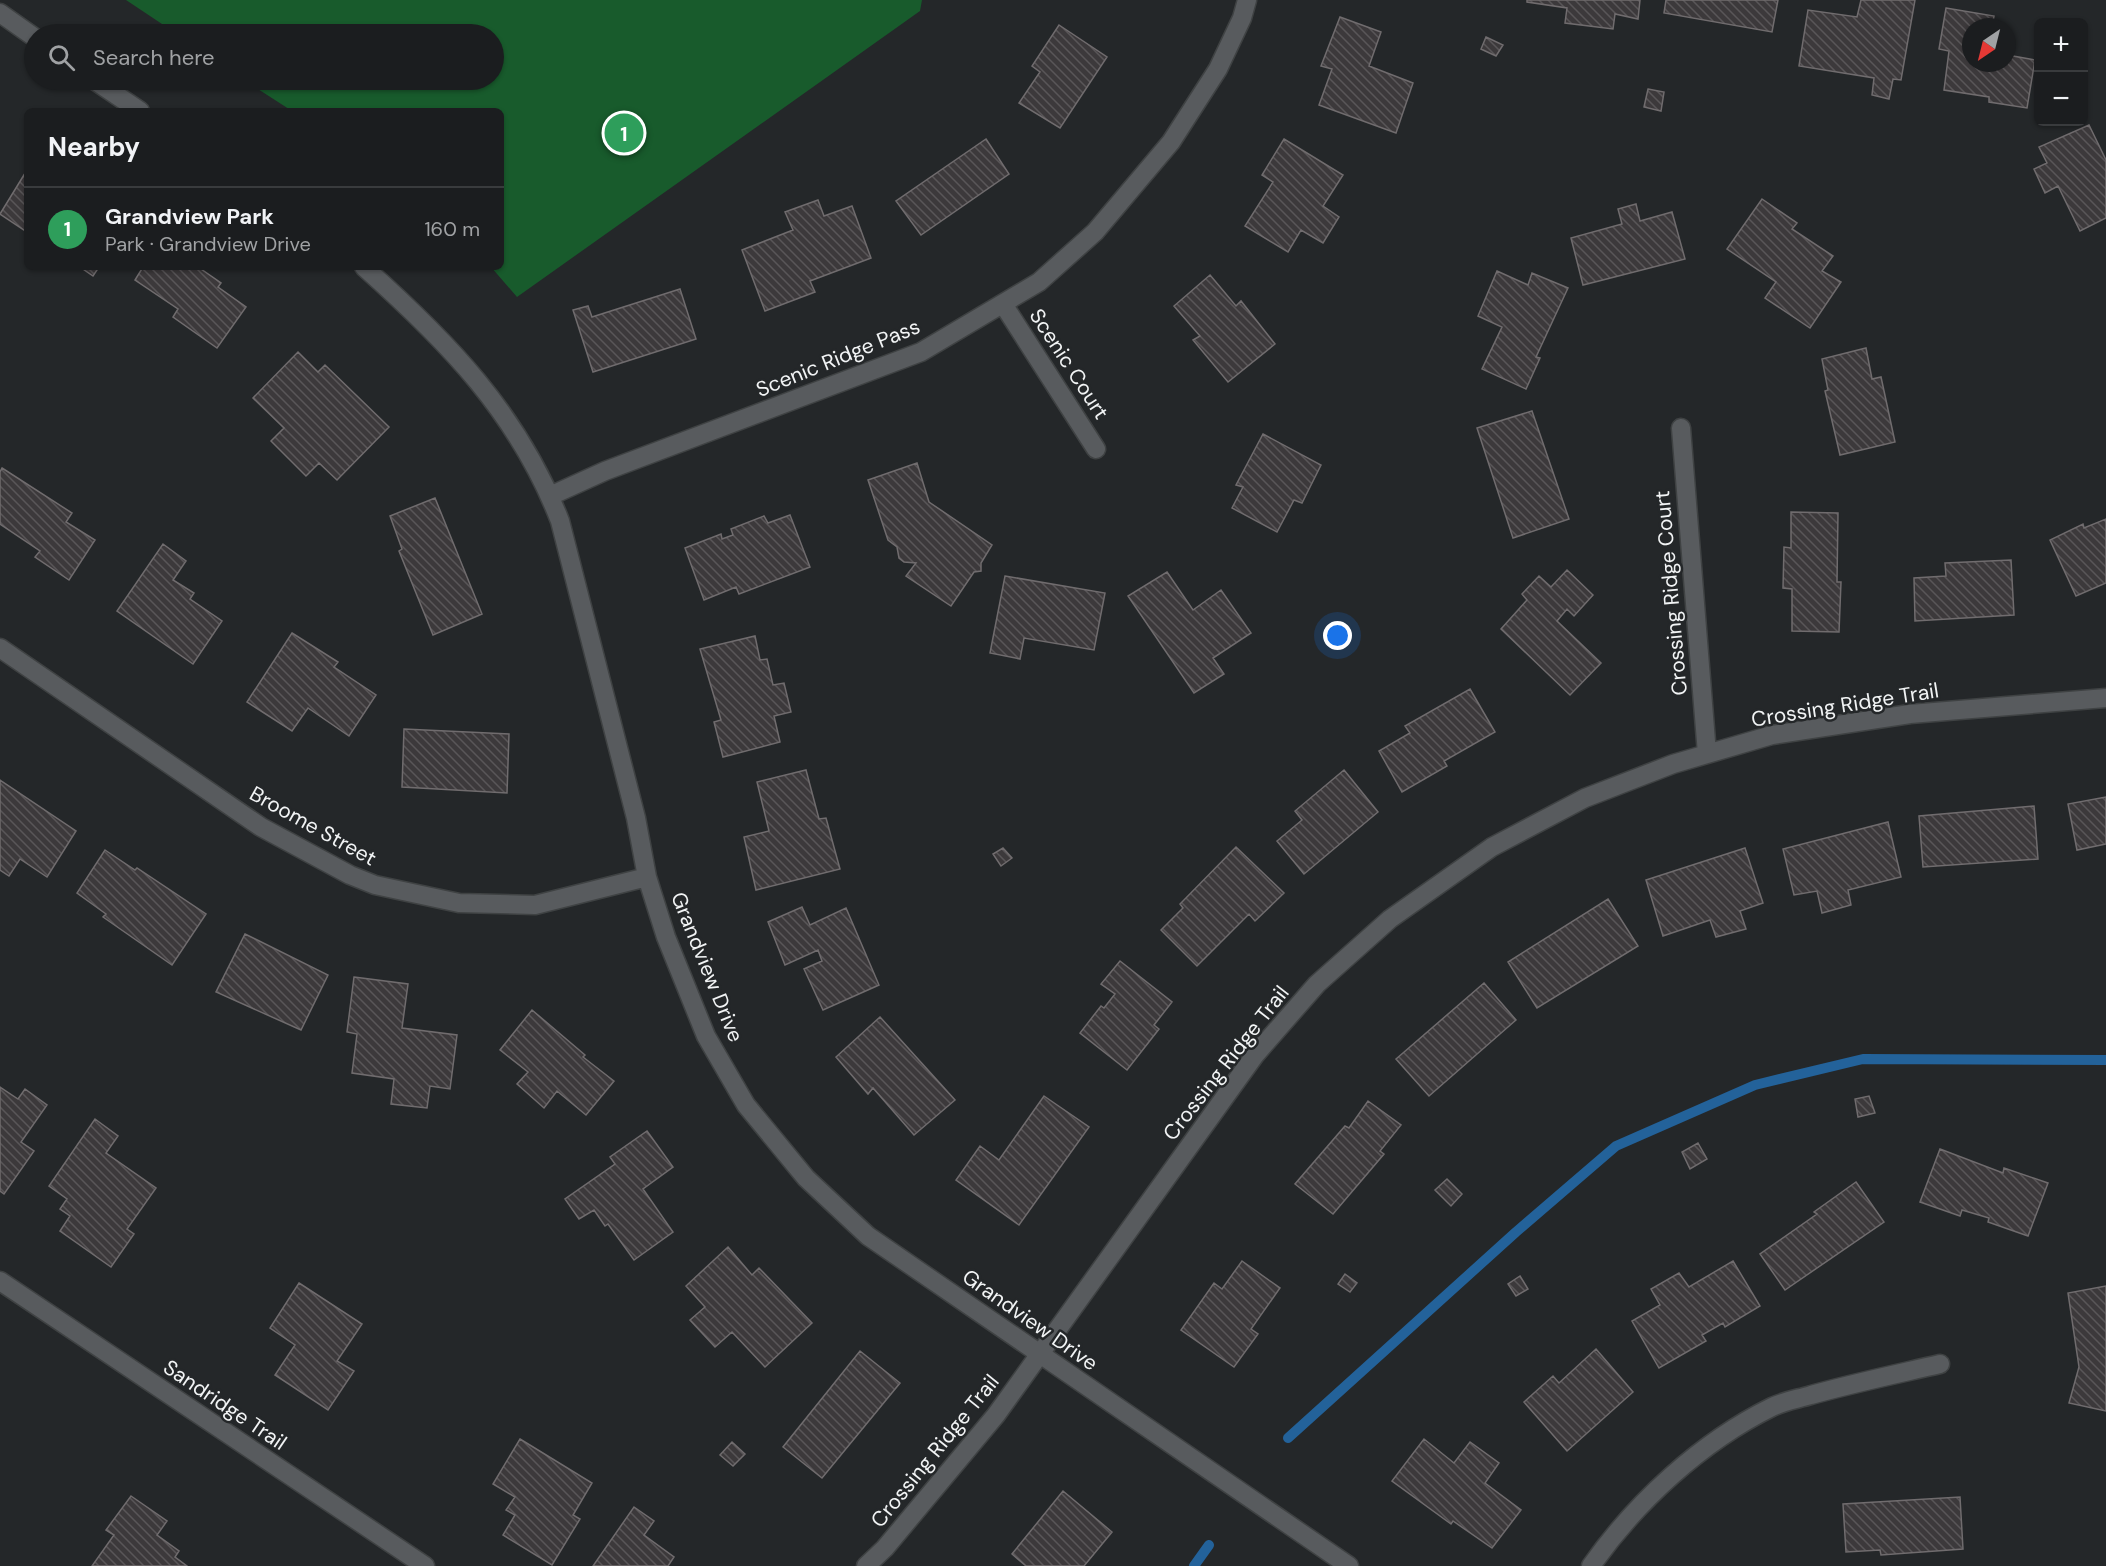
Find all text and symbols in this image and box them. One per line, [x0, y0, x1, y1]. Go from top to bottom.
north arrow [1962, 18, 2016, 72]
map controls [2034, 18, 2088, 126]
button: + [2034, 18, 2088, 72]
search box [24, 24, 504, 90]
icon: search [45, 41, 78, 74]
text: Search here [93, 43, 214, 72]
button: − [2034, 72, 2088, 126]
pin: 1 [604, 110, 644, 156]
text: Nearby [48, 130, 140, 164]
text: Grandview Park [105, 202, 274, 231]
text: 1 [64, 216, 71, 242]
text: 160 m [424, 216, 480, 242]
text: Park · Grandview Drive [105, 231, 311, 257]
street label: Scenic Court [1023, 303, 1115, 425]
street label: Scenic Ridge Pass [752, 312, 924, 404]
street label: Crossing Ridge Court [1648, 489, 1694, 697]
your location [1323, 621, 1352, 650]
street label: Crossing Ridge Trail [1749, 676, 1941, 734]
street label: Broome Street [245, 780, 381, 872]
street label: Grandview Drive [664, 888, 750, 1046]
street label: Crossing Ridge Trail [1157, 980, 1295, 1146]
street label: Grandview Drive [957, 1263, 1103, 1377]
street label: Sandridge Trail [158, 1353, 292, 1457]
street label: Crossing Ridge Trail [865, 1369, 1005, 1533]

